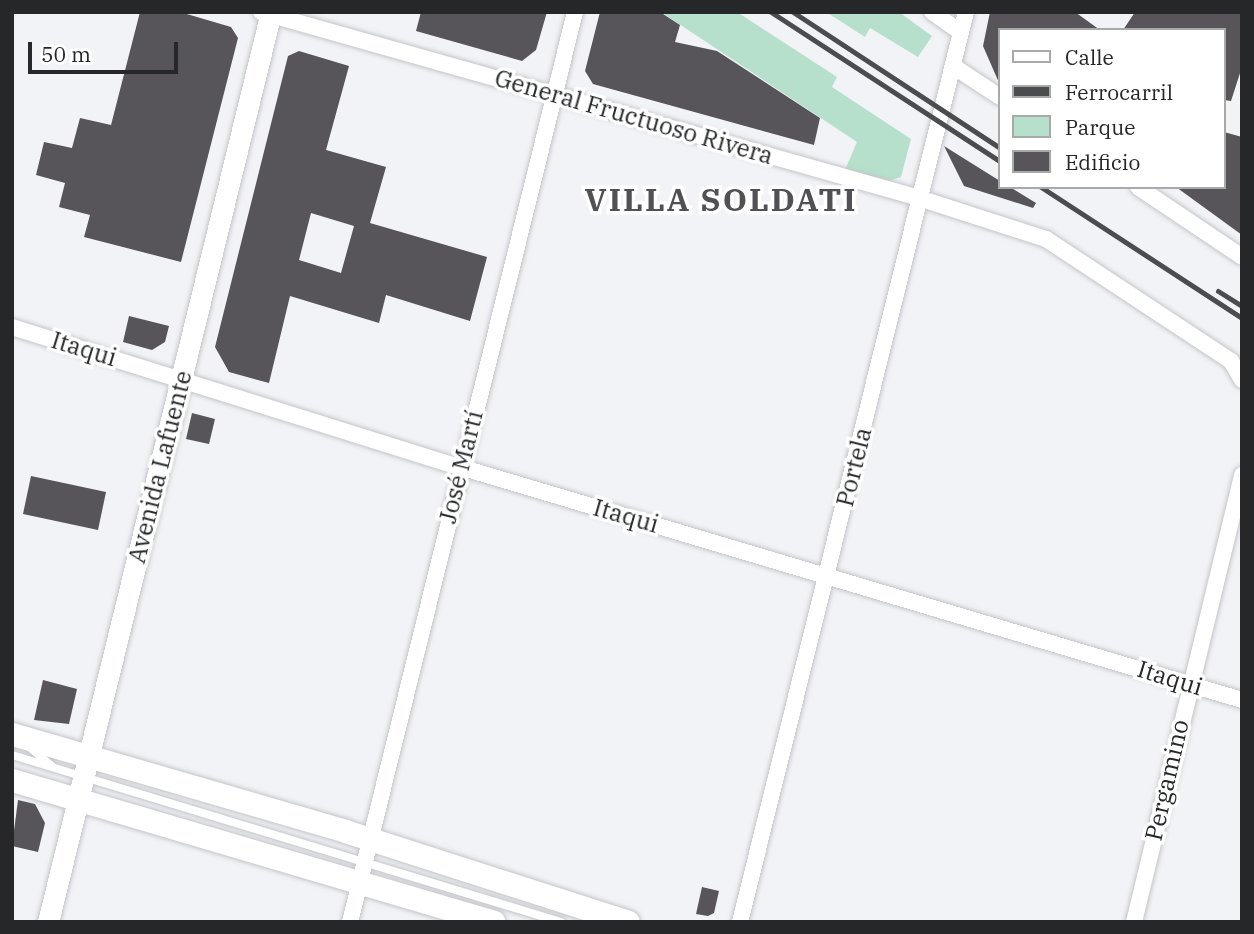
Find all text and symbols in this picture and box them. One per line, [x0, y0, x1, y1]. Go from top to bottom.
scale bar [32, 28, 182, 72]
legend [998, 28, 1226, 189]
text: 50 m [41, 40, 91, 68]
text: Calle [1065, 43, 1114, 71]
street label: General Fructuoso Rivera [492, 63, 776, 171]
text: Ferrocarril [1065, 78, 1173, 106]
text: Parque [1065, 113, 1135, 141]
text: Edificio [1065, 148, 1140, 176]
district label: VILLA SOLDATI [586, 180, 856, 218]
street label: Itaqui [48, 325, 120, 373]
street label: Avenida Lafuente [122, 368, 198, 566]
street label: José Martí [433, 408, 489, 526]
street label: Portela [830, 424, 878, 510]
street label: Itaqui [590, 493, 662, 539]
street label: Itaqui [1134, 654, 1206, 702]
street label: Pergamino [1139, 717, 1195, 843]

